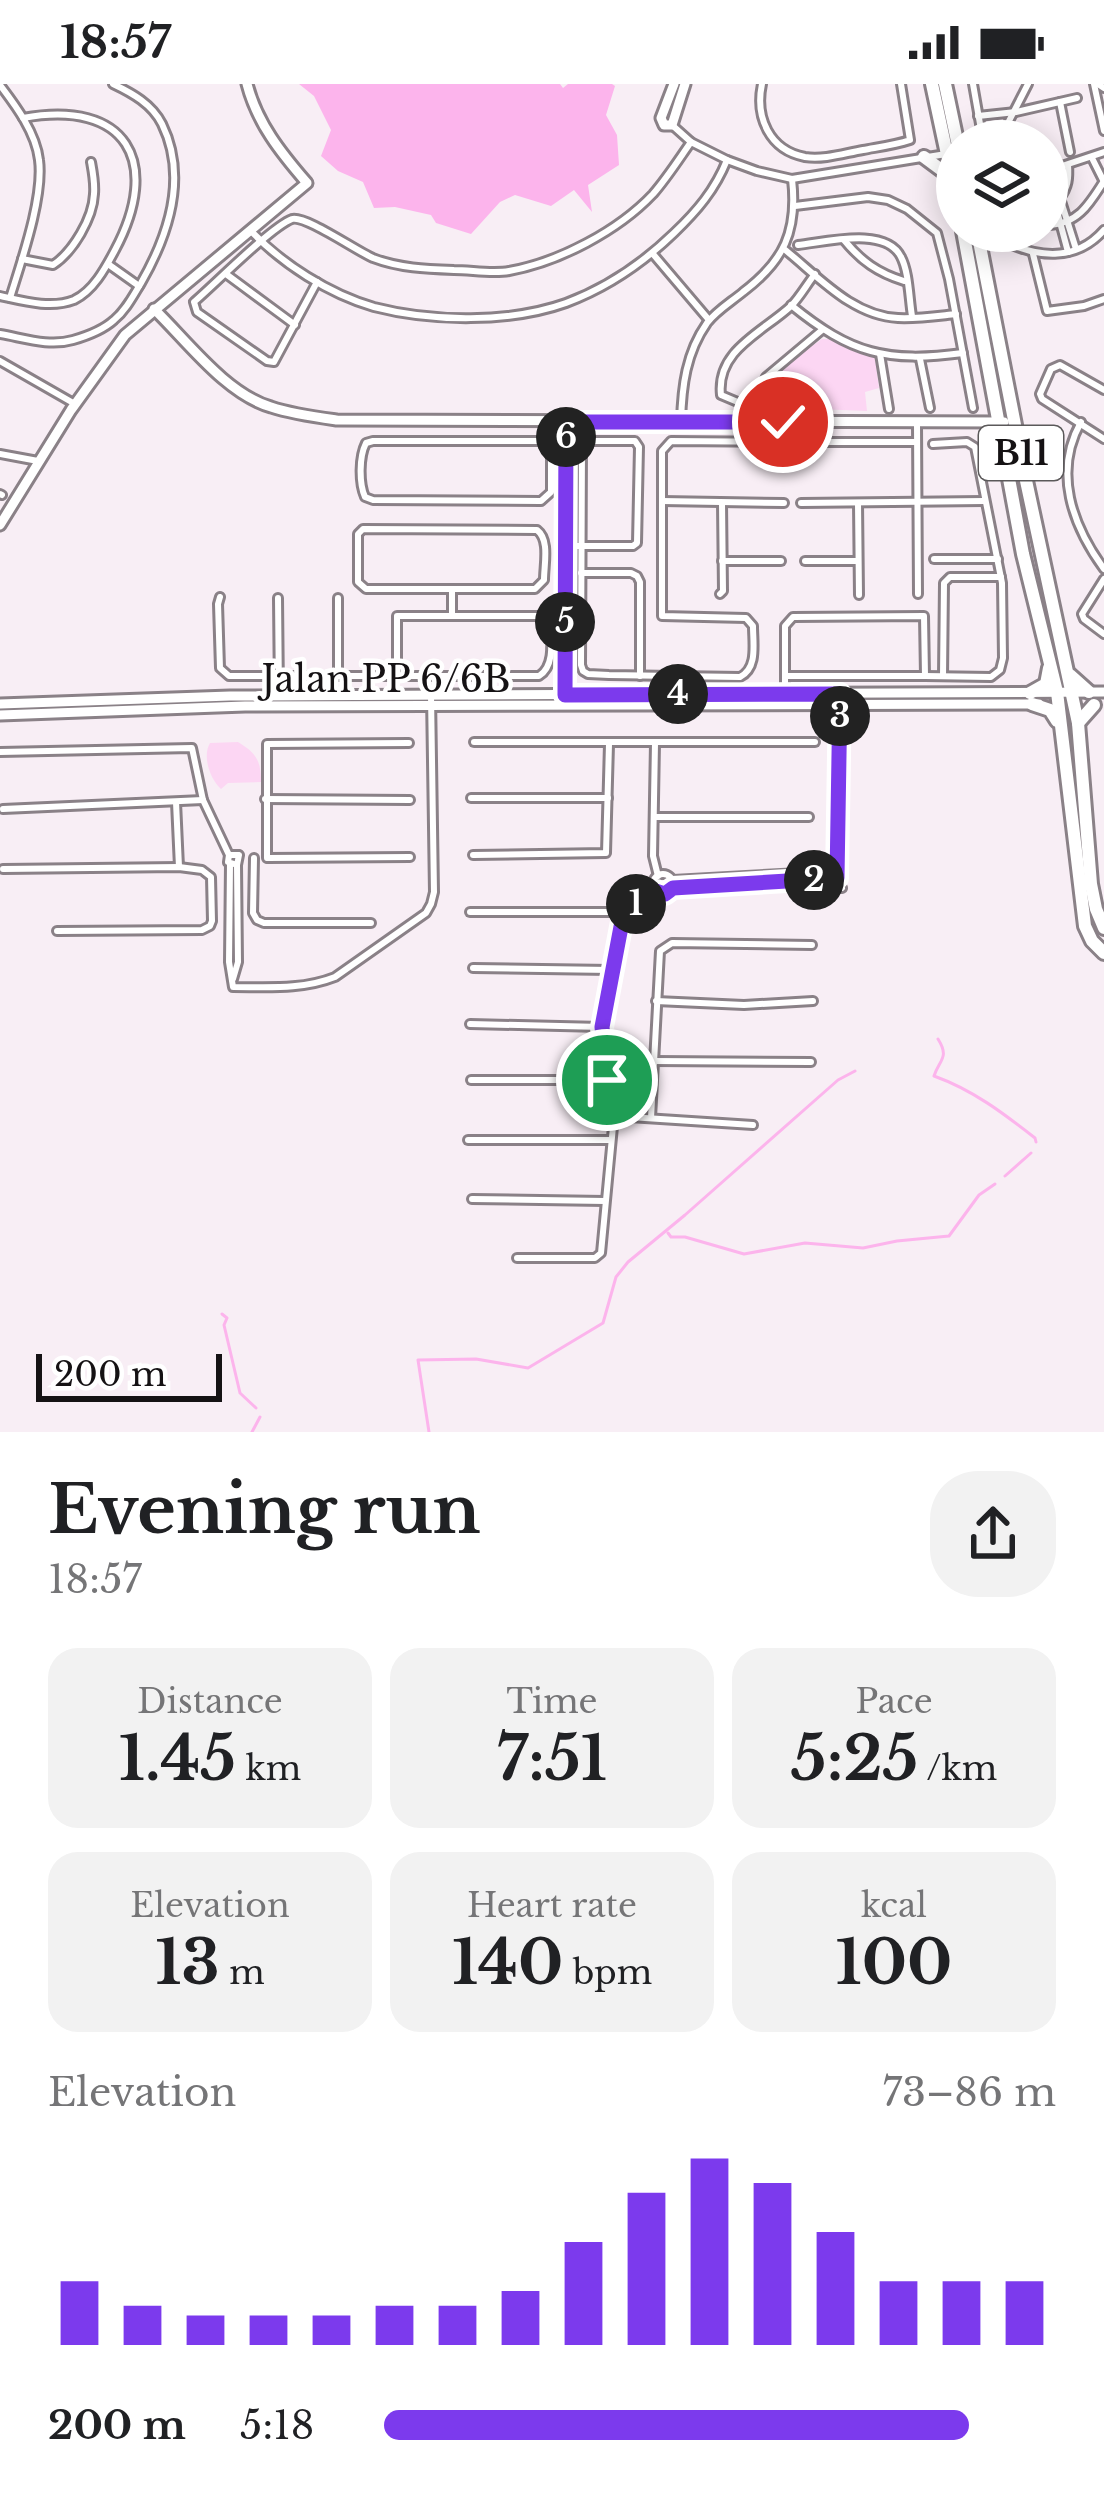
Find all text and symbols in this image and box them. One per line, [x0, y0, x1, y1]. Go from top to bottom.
text: 18:57 [60, 14, 171, 70]
map controls [936, 120, 1068, 252]
button: layers [936, 120, 1068, 252]
pin [732, 371, 834, 473]
icon: check [750, 389, 816, 455]
pin: 6 [536, 407, 596, 467]
text: 6 [555, 416, 577, 457]
road number: B11 [979, 426, 1063, 480]
pin: 5 [535, 592, 595, 652]
text: 5 [555, 601, 575, 642]
street label: Jalan PP 6/6B [258, 657, 510, 702]
pin: 4 [648, 664, 708, 724]
text: 4 [667, 673, 689, 714]
pin: 3 [810, 686, 870, 746]
text: 3 [829, 695, 851, 736]
pin: 2 [784, 850, 844, 910]
text: 2 [803, 859, 825, 900]
pin: 1 [606, 874, 666, 934]
text: 1 [629, 883, 643, 924]
pin [556, 1029, 658, 1131]
icon: arrive [574, 1047, 640, 1113]
scale bar [36, 1348, 222, 1401]
text: 200 m [54, 1354, 166, 1395]
text: Evening run [48, 1469, 481, 1551]
button: share [930, 1471, 1056, 1597]
text: 18:57 [48, 1555, 142, 1604]
text: Distance [137, 1681, 283, 1722]
text: Time [506, 1681, 598, 1722]
text: Pace [855, 1681, 933, 1722]
text: 1.45 [119, 1722, 236, 1796]
text: 7:51 [497, 1722, 607, 1796]
text: 5:25 [791, 1722, 918, 1796]
text: km [236, 1748, 301, 1789]
text: /km [918, 1748, 997, 1789]
text: Elevation [130, 1885, 290, 1926]
text: Heart rate [467, 1885, 637, 1926]
text: kcal [861, 1885, 927, 1926]
text: 13 [155, 1926, 220, 2000]
text: 140 [452, 1926, 563, 2000]
text: 100 [836, 1926, 952, 2000]
text: m [220, 1952, 265, 1993]
text: bpm [563, 1952, 652, 1993]
text: Elevation [48, 2068, 236, 2117]
text: 73–86 m [882, 2068, 1056, 2117]
text: 200 m [48, 2401, 186, 2450]
text: 5:18 [240, 2401, 314, 2450]

